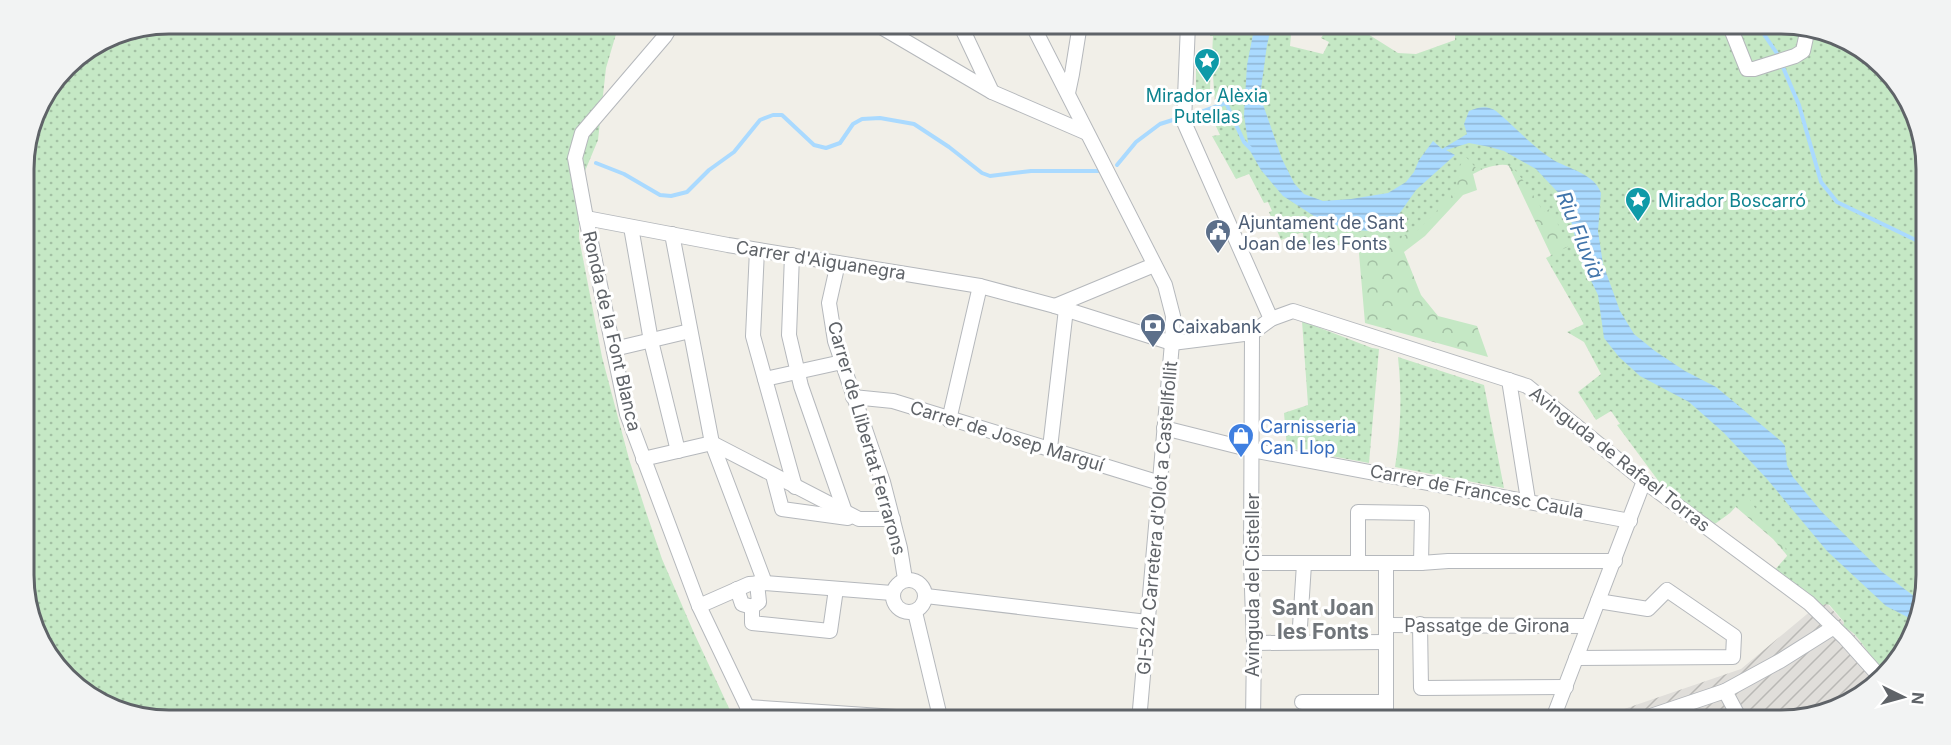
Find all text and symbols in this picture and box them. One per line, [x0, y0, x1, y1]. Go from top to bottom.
place icon: Mirador Alèxia Putellas [1192, 46, 1222, 84]
place label: Mirador Alèxia Putellas [1146, 85, 1268, 127]
place icon: Mirador Boscarró [1623, 185, 1653, 223]
water label: Riu Fluvià [1552, 188, 1608, 282]
place label: Mirador Boscarró [1658, 190, 1806, 211]
place label: Ajuntament de Sant Joan de les Fonts [1238, 212, 1405, 254]
public building icon: Ajuntament de Sant Joan de les Fonts [1203, 217, 1233, 255]
street label: Ronda de la Font Blanca [579, 229, 645, 433]
street label: Carrer d'Aiguanegra [734, 236, 908, 284]
bank icon: Caixabank [1138, 311, 1168, 349]
place label: Caixabank [1172, 316, 1261, 337]
street label: Carrer de Llibertat Ferrarons [824, 319, 910, 557]
street label: GI-522 Carretera d'Olot a Castellfollit [1133, 360, 1181, 676]
street label: Avinguda de Rafael Torras [1526, 382, 1714, 536]
street label: Carrer de Josep Marguí [907, 396, 1107, 476]
place label: Carnisseria Can Llop [1260, 416, 1356, 458]
shop icon: Carnisseria Can Llop [1226, 421, 1256, 459]
street label: Carrer de Francesc Caula [1368, 460, 1586, 522]
street label: Avinguda del Cisteller [1242, 493, 1263, 677]
district label: Sant Joan les Fonts [1272, 595, 1374, 644]
street label: Passatge de Girona [1404, 615, 1570, 636]
north arrow [1873, 667, 1933, 727]
text: N [1907, 691, 1928, 705]

